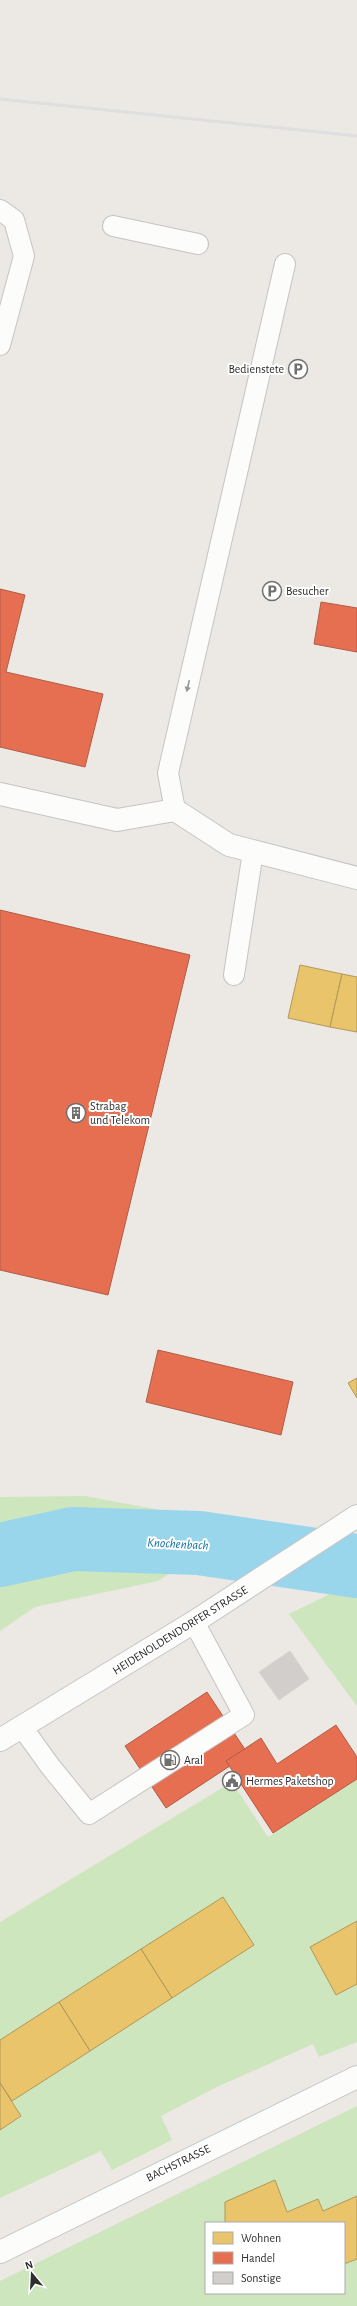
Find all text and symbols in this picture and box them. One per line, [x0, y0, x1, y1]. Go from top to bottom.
parking icon: Bedienstete [287, 358, 309, 380]
place label: Bedienstete [228, 363, 284, 375]
parking icon: Besucher [261, 580, 283, 602]
place label: Besucher [286, 585, 329, 597]
one-way arrow [184, 679, 190, 692]
place label: Strabag und Telekom [90, 1100, 150, 1126]
building icon: Strabag und Telekom [65, 1102, 87, 1124]
water label: Knochenbach [147, 1536, 209, 1553]
street label: HEIDENOLDENDORFER STRASSE [110, 1583, 250, 1677]
fuel station icon: Aral [159, 1749, 181, 1771]
place label: Aral [184, 1754, 203, 1766]
public building icon: Hermes Paketshop [221, 1770, 243, 1792]
place label: Hermes Paketshop [246, 1775, 334, 1787]
street label: BACHSTRASSE [144, 2142, 212, 2184]
legend [205, 2222, 345, 2294]
text: Wohnen [241, 2232, 281, 2244]
text: Handel [241, 2252, 275, 2264]
north arrow [12, 2254, 52, 2294]
text: N [24, 2259, 34, 2271]
text: Sonstige [241, 2272, 281, 2284]

